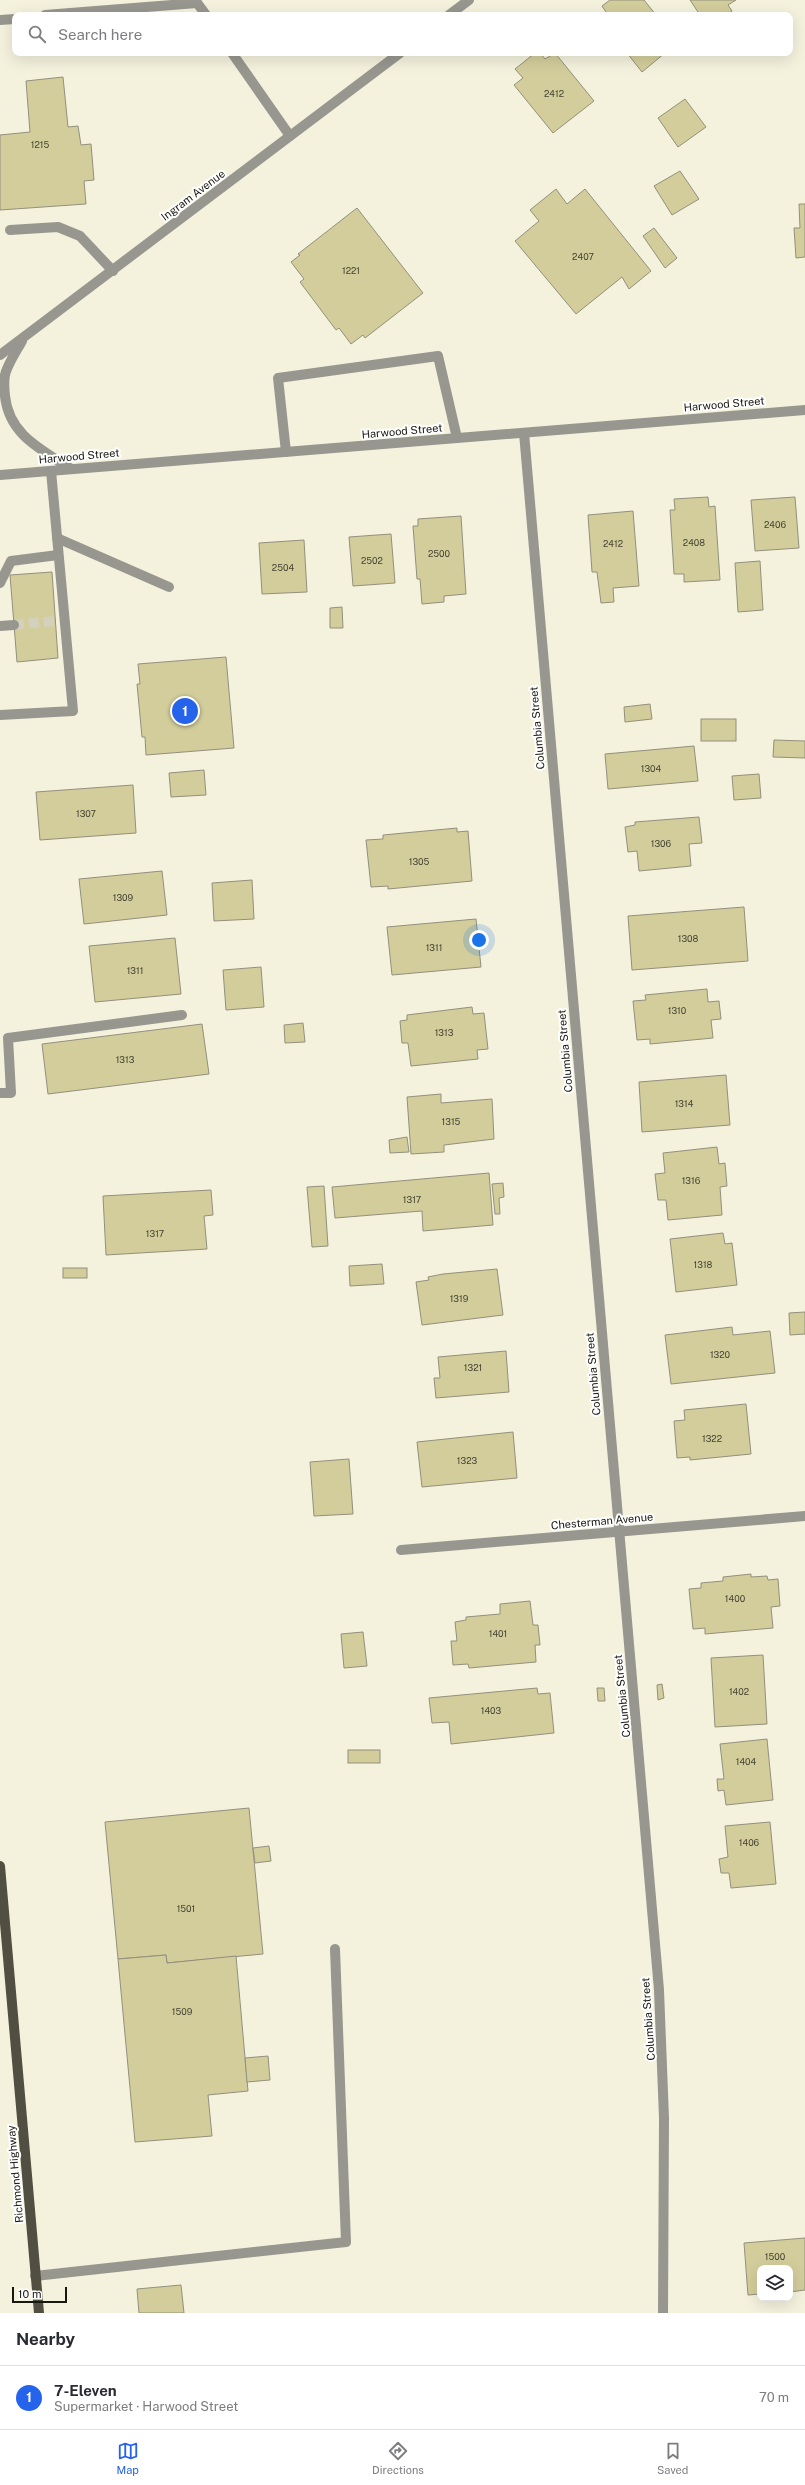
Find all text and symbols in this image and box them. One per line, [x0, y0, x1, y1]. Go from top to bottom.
search box [12, 12, 793, 56]
icon: search [26, 23, 48, 45]
text: Search here [58, 26, 142, 43]
house number: 2412 [544, 88, 564, 99]
house number: 1215 [31, 139, 49, 150]
street label: Ingram Avenue [159, 167, 227, 223]
house number: 2407 [572, 251, 594, 262]
house number: 1221 [342, 265, 360, 276]
street label: Harwood Street [683, 394, 765, 414]
street label: Harwood Street [361, 421, 443, 441]
street label: Harwood Street [38, 446, 120, 466]
house number: 2406 [764, 519, 786, 530]
house number: 2408 [683, 537, 705, 548]
house number: 2412 [603, 538, 623, 549]
house number: 2500 [428, 548, 451, 559]
house number: 2502 [361, 555, 383, 566]
house number: 2504 [272, 562, 294, 573]
street label: Columbia Street [527, 686, 547, 770]
pin: 1 [172, 696, 198, 726]
house number: 1304 [641, 763, 662, 774]
house number: 1307 [76, 808, 96, 819]
house number: 1306 [651, 838, 672, 849]
house number: 1305 [409, 856, 430, 867]
house number: 1309 [113, 892, 134, 903]
your location [469, 930, 489, 950]
house number: 1308 [678, 933, 698, 944]
house number: 1311 [426, 942, 442, 953]
house number: 1311 [127, 965, 143, 976]
house number: 1310 [668, 1005, 687, 1016]
street label: Columbia Street [555, 1009, 575, 1093]
house number: 1313 [435, 1027, 454, 1038]
house number: 1313 [116, 1054, 135, 1065]
house number: 1314 [675, 1098, 694, 1109]
house number: 1315 [442, 1116, 461, 1127]
house number: 1316 [682, 1175, 701, 1186]
house number: 1317 [403, 1194, 421, 1205]
house number: 1317 [146, 1228, 164, 1239]
house number: 1318 [694, 1259, 713, 1270]
house number: 1319 [450, 1293, 469, 1304]
street label: Columbia Street [583, 1332, 603, 1416]
house number: 1320 [710, 1349, 731, 1360]
house number: 1321 [464, 1362, 482, 1373]
house number: 1322 [702, 1433, 722, 1444]
house number: 1323 [457, 1455, 478, 1466]
street label: Chesterman Avenue [550, 1511, 654, 1531]
house number: 1400 [725, 1593, 746, 1604]
house number: 1401 [489, 1628, 507, 1639]
street label: Columbia Street [612, 1654, 632, 1738]
house number: 1402 [729, 1686, 749, 1697]
house number: 1403 [481, 1705, 502, 1716]
house number: 1404 [736, 1756, 757, 1767]
house number: 1406 [739, 1837, 760, 1848]
house number: 1501 [177, 1903, 195, 1914]
street label: Columbia Street [639, 1977, 657, 2061]
house number: 1509 [172, 2006, 193, 2017]
street label: Richmond Highway [5, 2125, 25, 2223]
house number: 1500 [765, 2251, 786, 2262]
map controls [757, 2265, 793, 2301]
button: layers [757, 2265, 793, 2301]
scale bar [12, 2285, 67, 2304]
text: 10 m [18, 2288, 41, 2300]
text: Nearby [16, 2329, 75, 2349]
text: 7-Eleven [54, 2382, 117, 2399]
text: 1 [26, 2390, 32, 2405]
text: 70 m [759, 2390, 789, 2405]
text: Supermarket · Harwood Street [54, 2399, 238, 2414]
tab: Map [117, 2440, 139, 2476]
tab: Directions [372, 2440, 424, 2476]
tab: Saved [657, 2440, 688, 2476]

